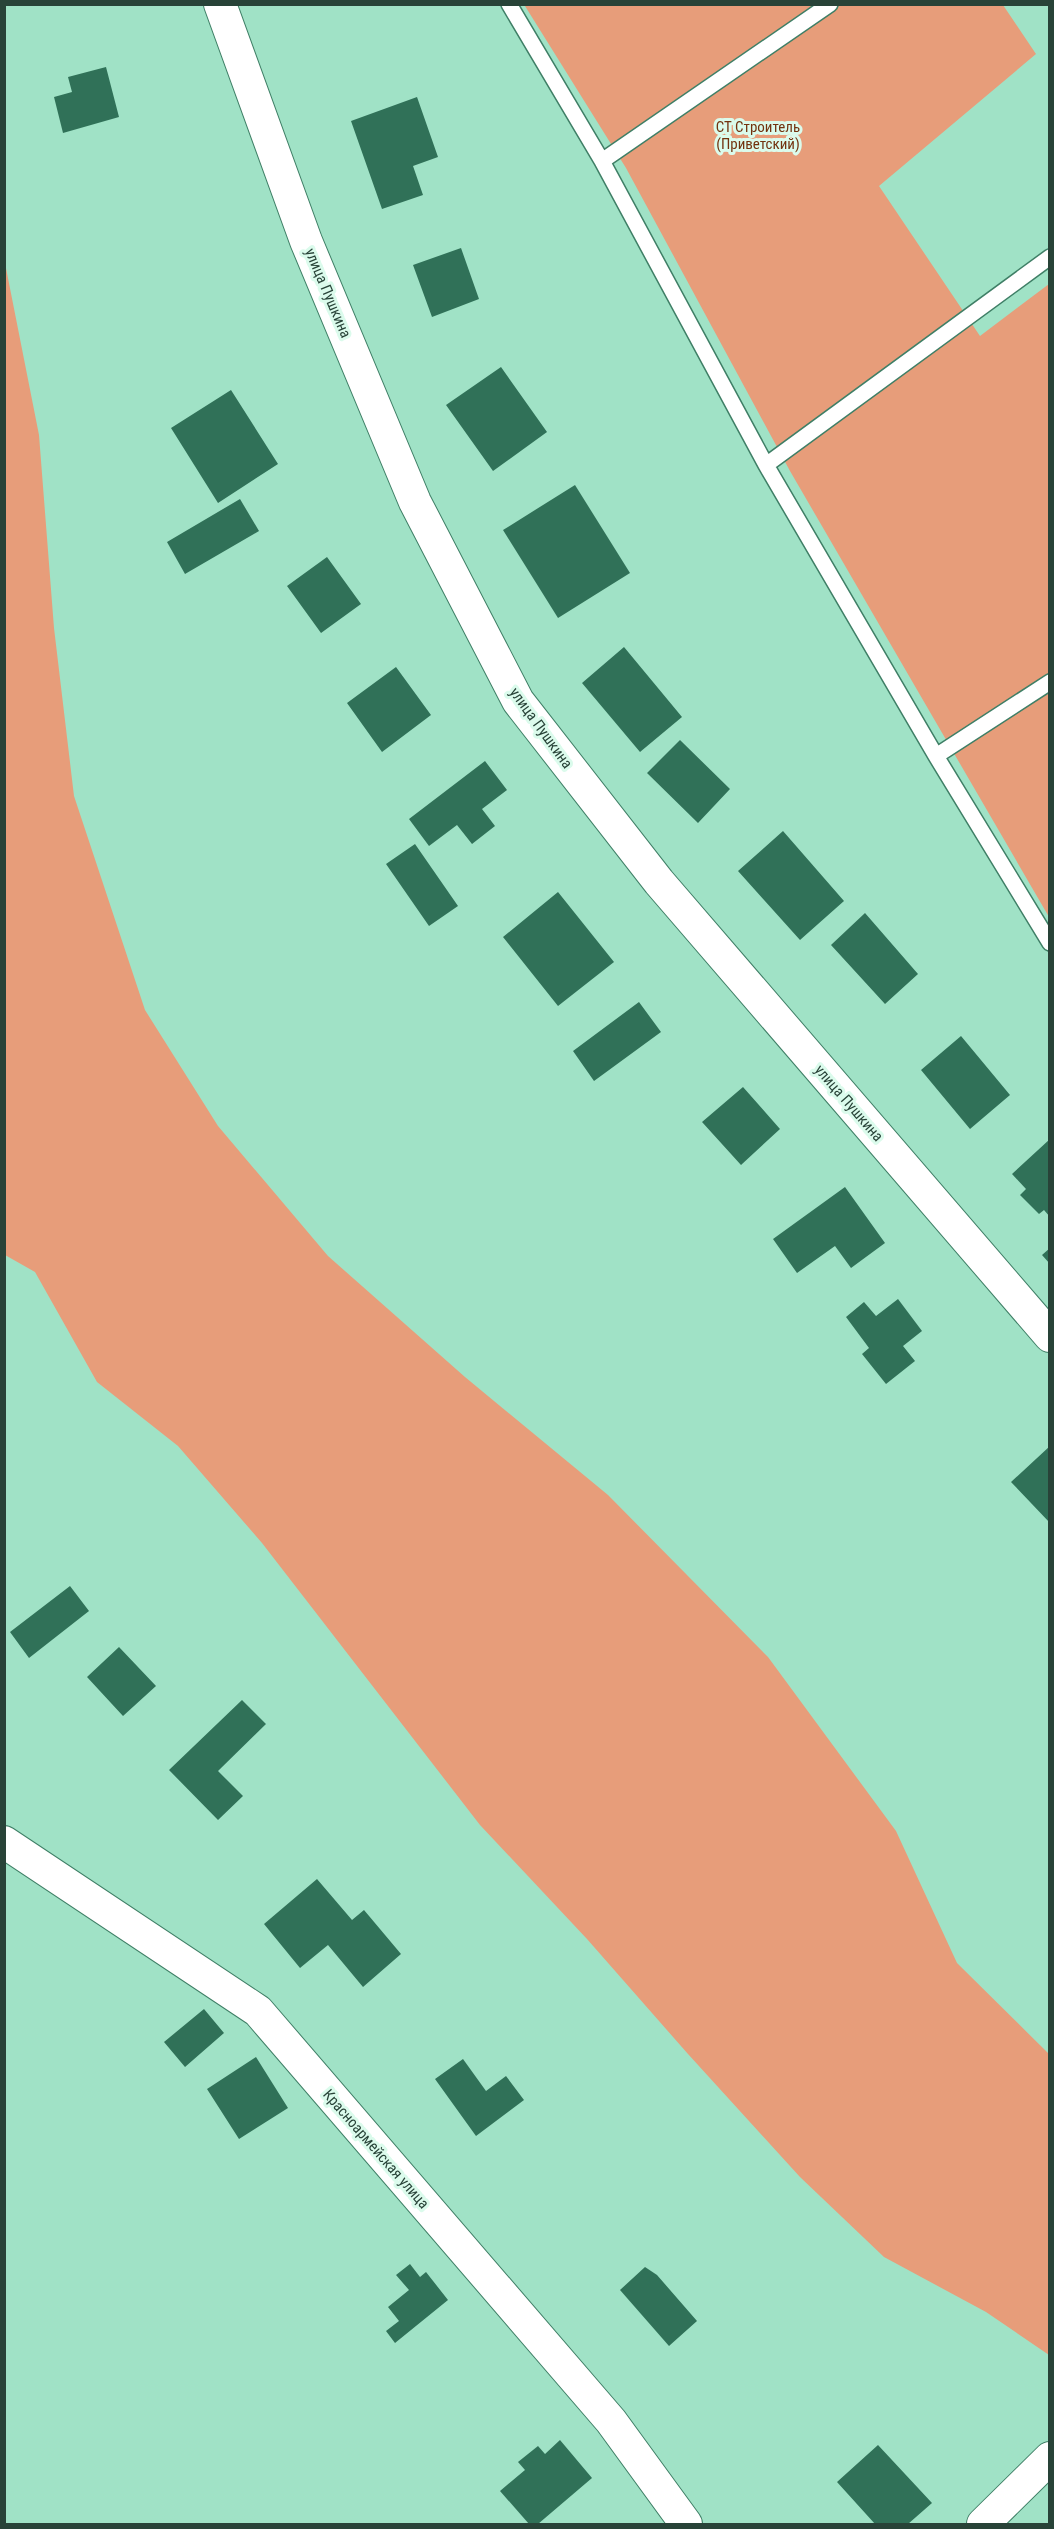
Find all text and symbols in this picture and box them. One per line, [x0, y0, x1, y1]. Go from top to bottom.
park label: СТ Строитель (Приветский) [716, 118, 800, 153]
street label: улица Пушкина [301, 246, 355, 340]
street label: улица Пушкина [506, 684, 576, 772]
street label: улица Пушкина [811, 1061, 887, 1145]
street label: Красноармейская улица [319, 2086, 433, 2212]

